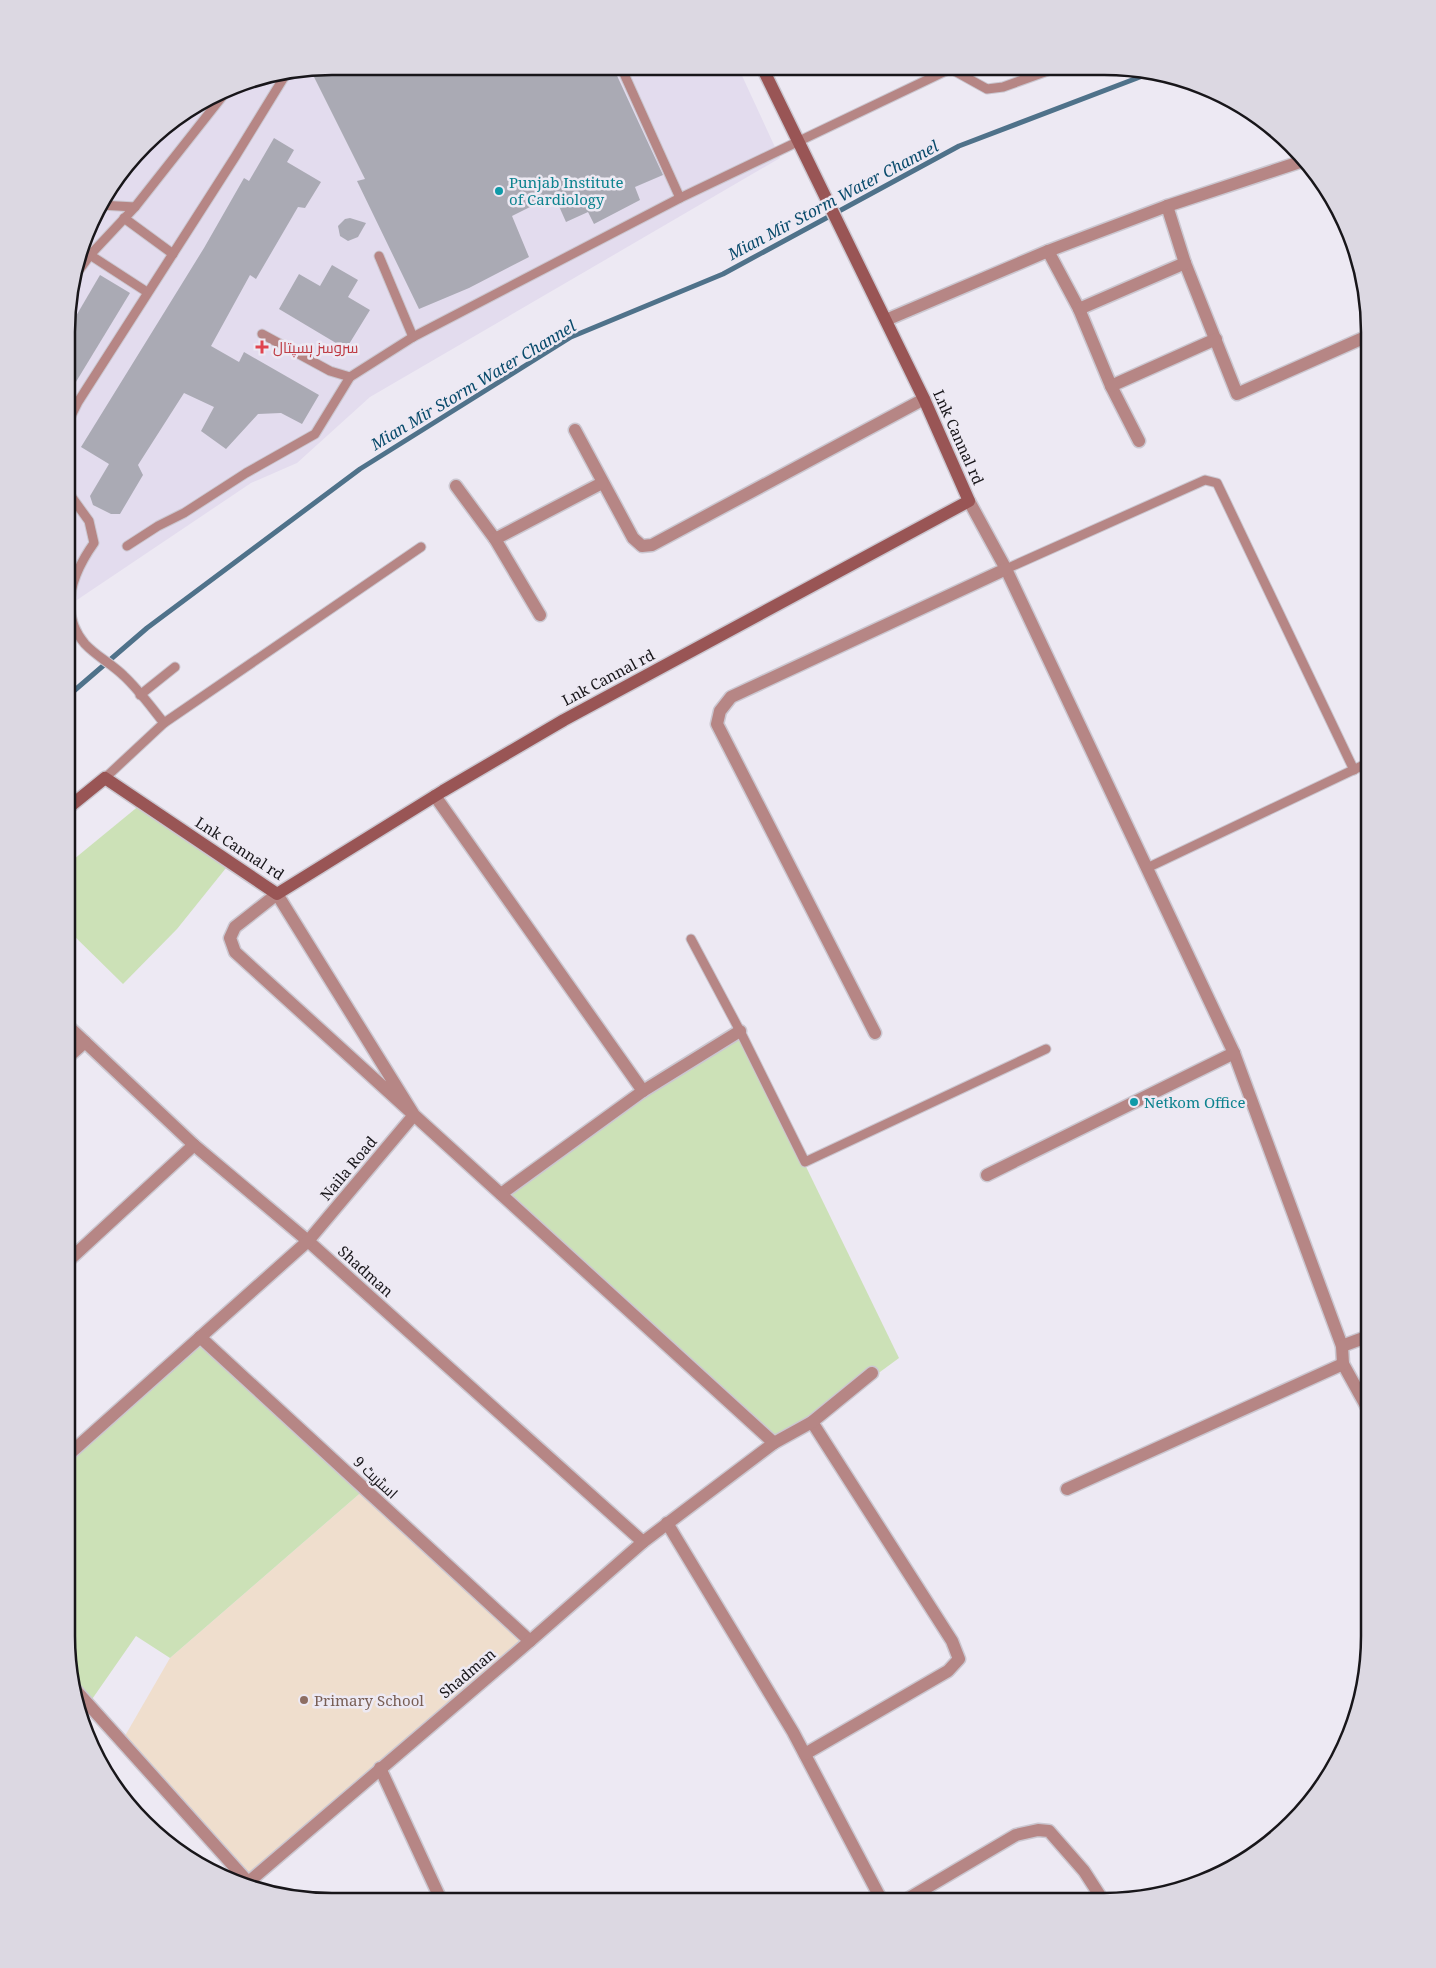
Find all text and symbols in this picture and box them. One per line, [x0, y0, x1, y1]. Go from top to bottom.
water label: Mian Mir Storm Water Channel [723, 135, 942, 265]
place label: Punjab Institute of Cardiology [509, 172, 623, 209]
marker: Punjab Institute of Cardiology [493, 185, 505, 197]
water label: Mian Mir Storm Water Channel [366, 315, 580, 456]
place label: سروسز ہسپتال [273, 337, 359, 358]
marker: سروسز ہسپتال [255, 340, 269, 354]
street label: Lnk Cannal rd [929, 386, 989, 488]
street label: Lnk Cannal rd [558, 644, 658, 710]
street label: Lnk Cannal rd [192, 812, 288, 884]
place label: Netkom Office [1144, 1092, 1246, 1112]
marker: Netkom Office [1128, 1096, 1140, 1108]
street label: Naila Road [315, 1132, 381, 1204]
street label: Shadman [334, 1241, 398, 1301]
street label: اسٹریٹ 9 [349, 1451, 403, 1503]
street label: Shadman [435, 1643, 500, 1702]
place label: Primary School [314, 1690, 424, 1710]
marker: Primary School [298, 1694, 310, 1706]

